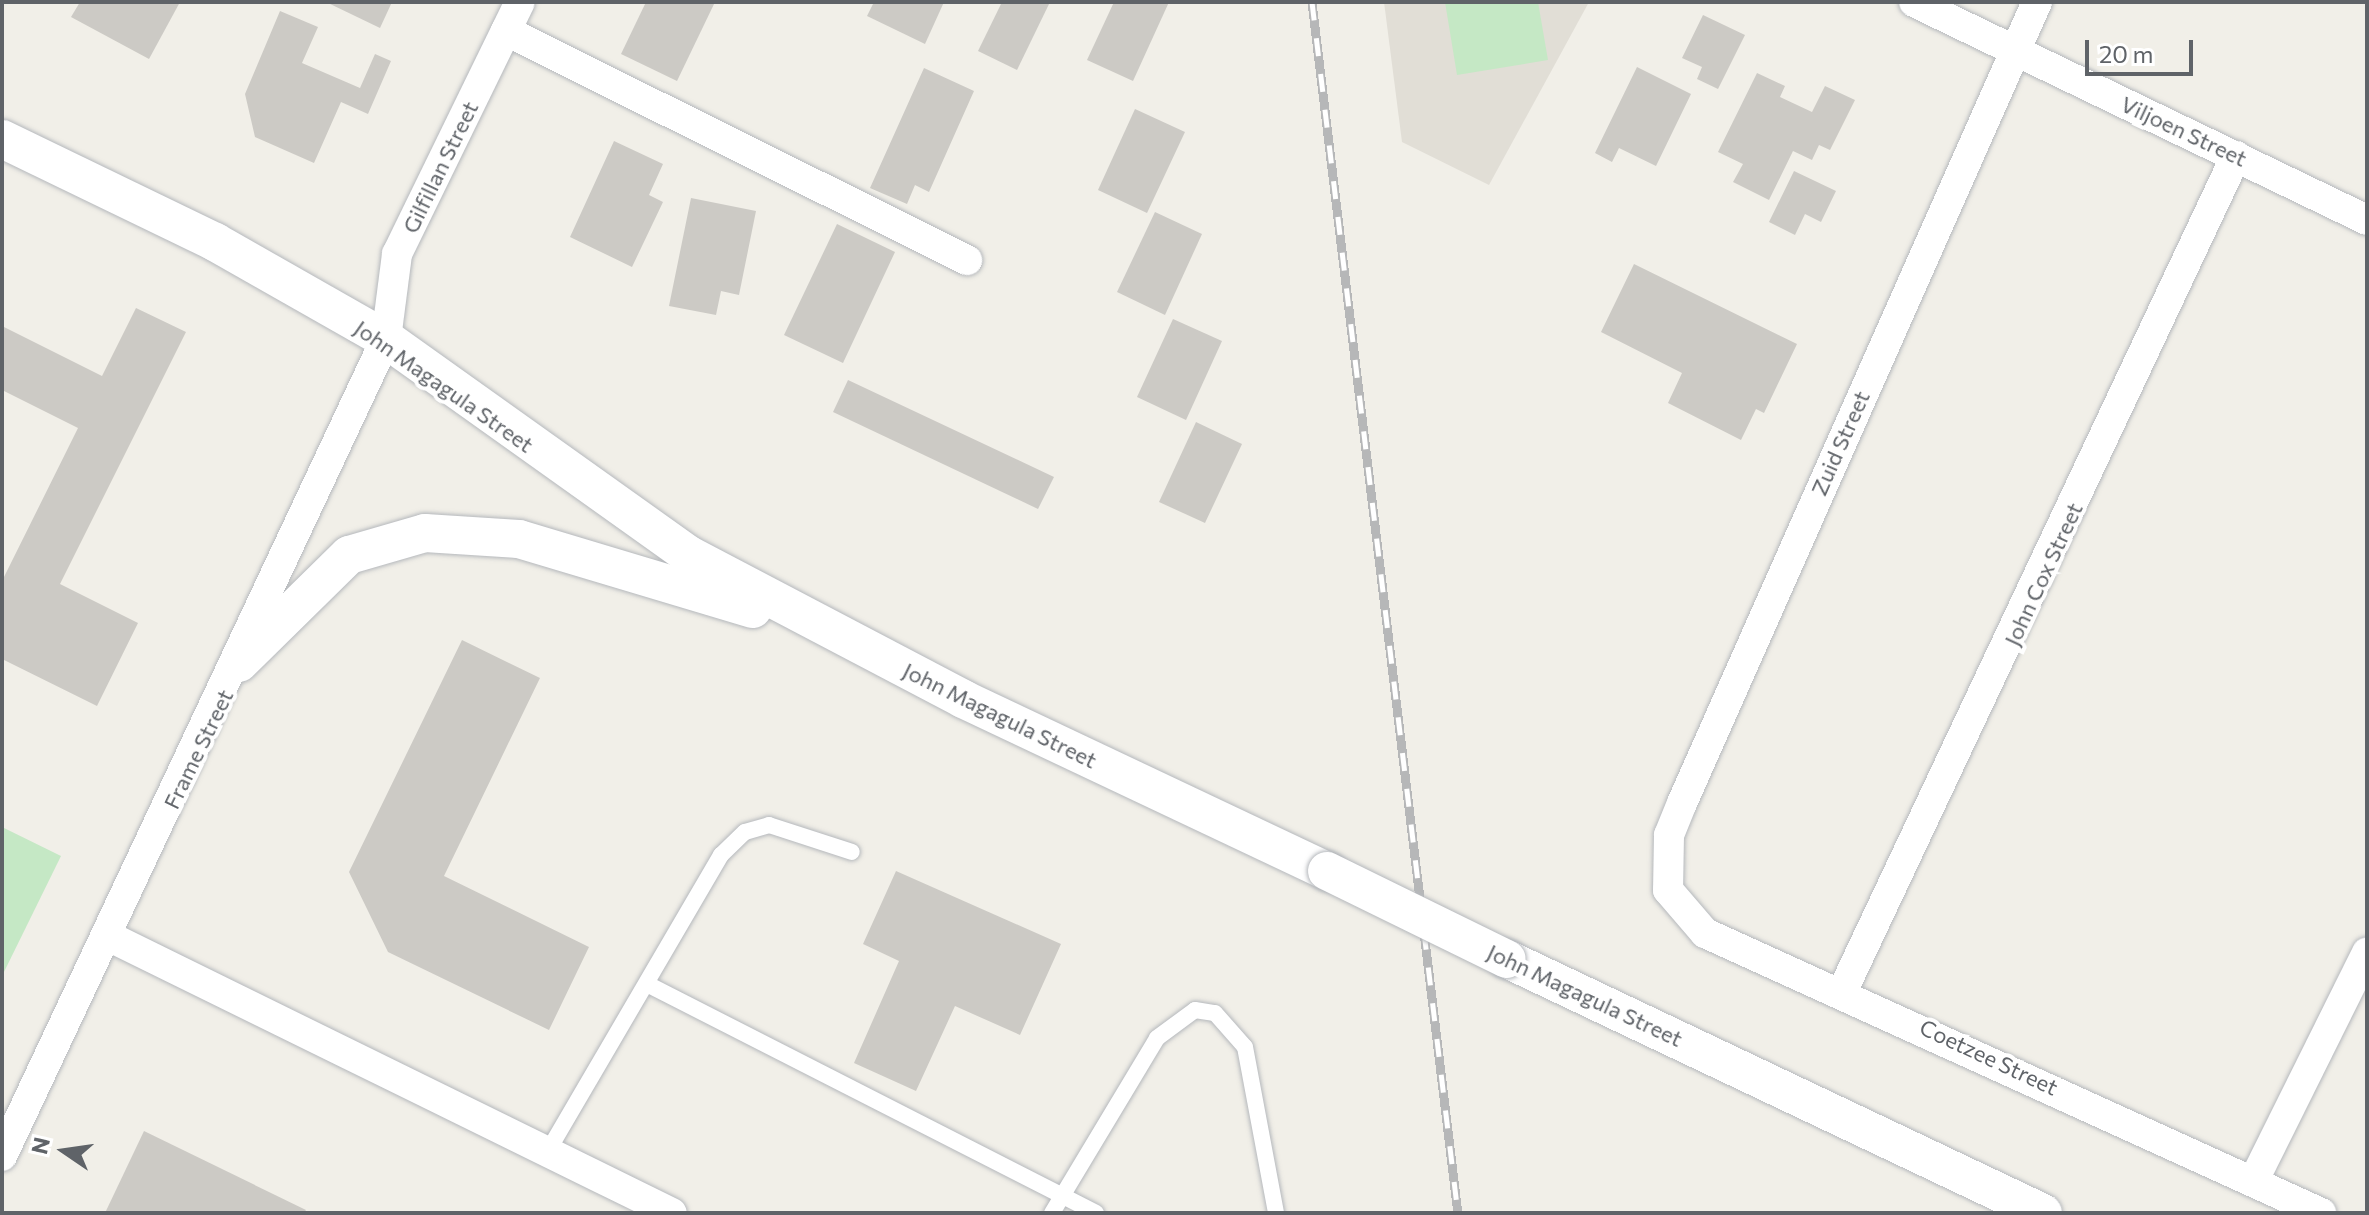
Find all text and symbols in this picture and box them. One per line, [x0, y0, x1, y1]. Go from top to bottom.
scale bar [2089, 24, 2197, 74]
text: 20 m [2099, 39, 2153, 68]
street label: Viljoen Street [2117, 90, 2251, 172]
street label: Gilfillan Street [397, 97, 483, 237]
street label: John Magagula Street [349, 314, 539, 458]
street label: Zuid Street [1805, 387, 1875, 499]
street label: John Cox Street [1998, 498, 2088, 650]
street label: John Magagula Street [899, 657, 1101, 773]
street label: Frame Street [158, 685, 238, 813]
street label: John Magagula Street [1483, 938, 1687, 1052]
street label: Coetzee Street [1916, 1014, 2062, 1100]
north arrow [24, 1111, 104, 1191]
text: N [25, 1134, 55, 1157]

